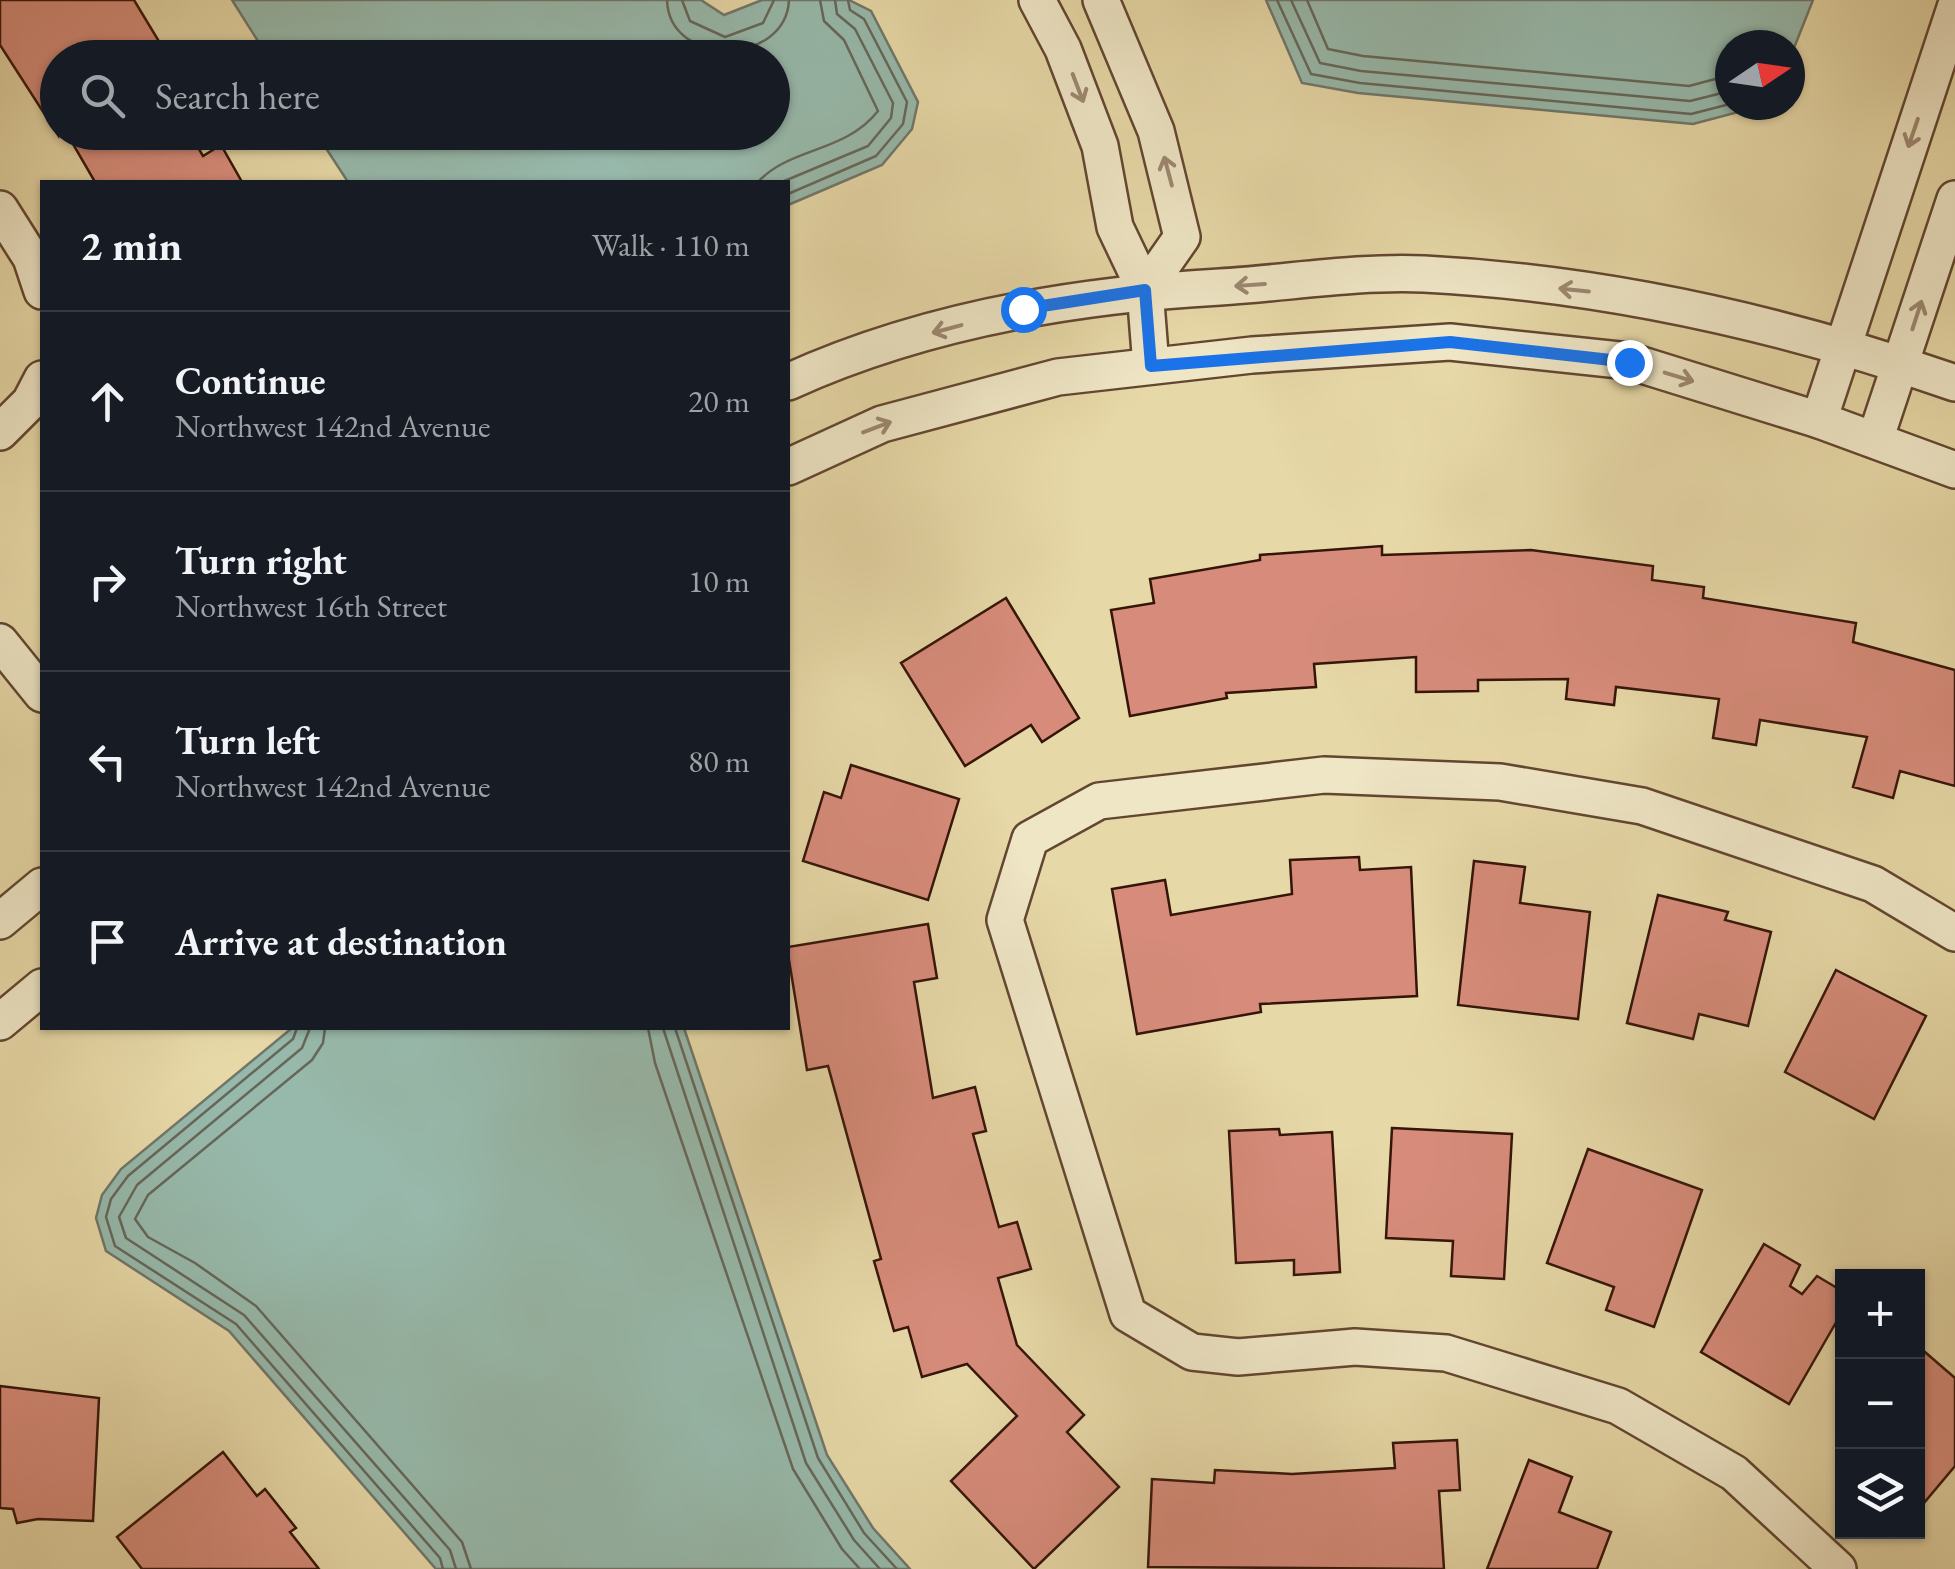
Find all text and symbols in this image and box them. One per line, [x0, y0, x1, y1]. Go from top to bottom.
north arrow [1715, 30, 1805, 120]
search box [40, 40, 790, 150]
icon: search [75, 68, 130, 123]
text: Search here [155, 71, 320, 120]
one-way arrow [1070, 72, 1088, 103]
one-way arrow [1903, 117, 1921, 149]
one-way arrow [1157, 156, 1176, 187]
text: 2 min [80, 218, 182, 273]
text: Walk · 110 m [592, 224, 750, 266]
one-way arrow [1235, 276, 1267, 295]
one-way arrow [1558, 280, 1591, 299]
route start [1001, 287, 1047, 333]
one-way arrow [1909, 299, 1927, 331]
one-way arrow [931, 321, 963, 340]
route end [1607, 340, 1653, 386]
text: Continue [175, 356, 326, 405]
one-way arrow [1663, 369, 1695, 387]
icon: ahead [80, 374, 135, 429]
text: 20 m [688, 380, 750, 422]
text: Northwest 142nd Avenue [175, 405, 490, 447]
one-way arrow [861, 417, 891, 435]
text: Turn right [175, 536, 347, 585]
icon: right [80, 554, 135, 609]
text: 10 m [688, 560, 750, 602]
text: Northwest 16th Street [175, 585, 447, 627]
text: Turn left [175, 716, 320, 765]
icon: left [80, 734, 135, 789]
text: 80 m [688, 740, 750, 782]
text: Northwest 142nd Avenue [175, 765, 490, 807]
icon: arrive [80, 914, 135, 969]
text: Arrive at destination [175, 917, 507, 966]
map controls [1835, 1269, 1925, 1539]
button: + [1835, 1269, 1925, 1359]
button: − [1835, 1359, 1925, 1449]
button: layers [1835, 1449, 1925, 1539]

